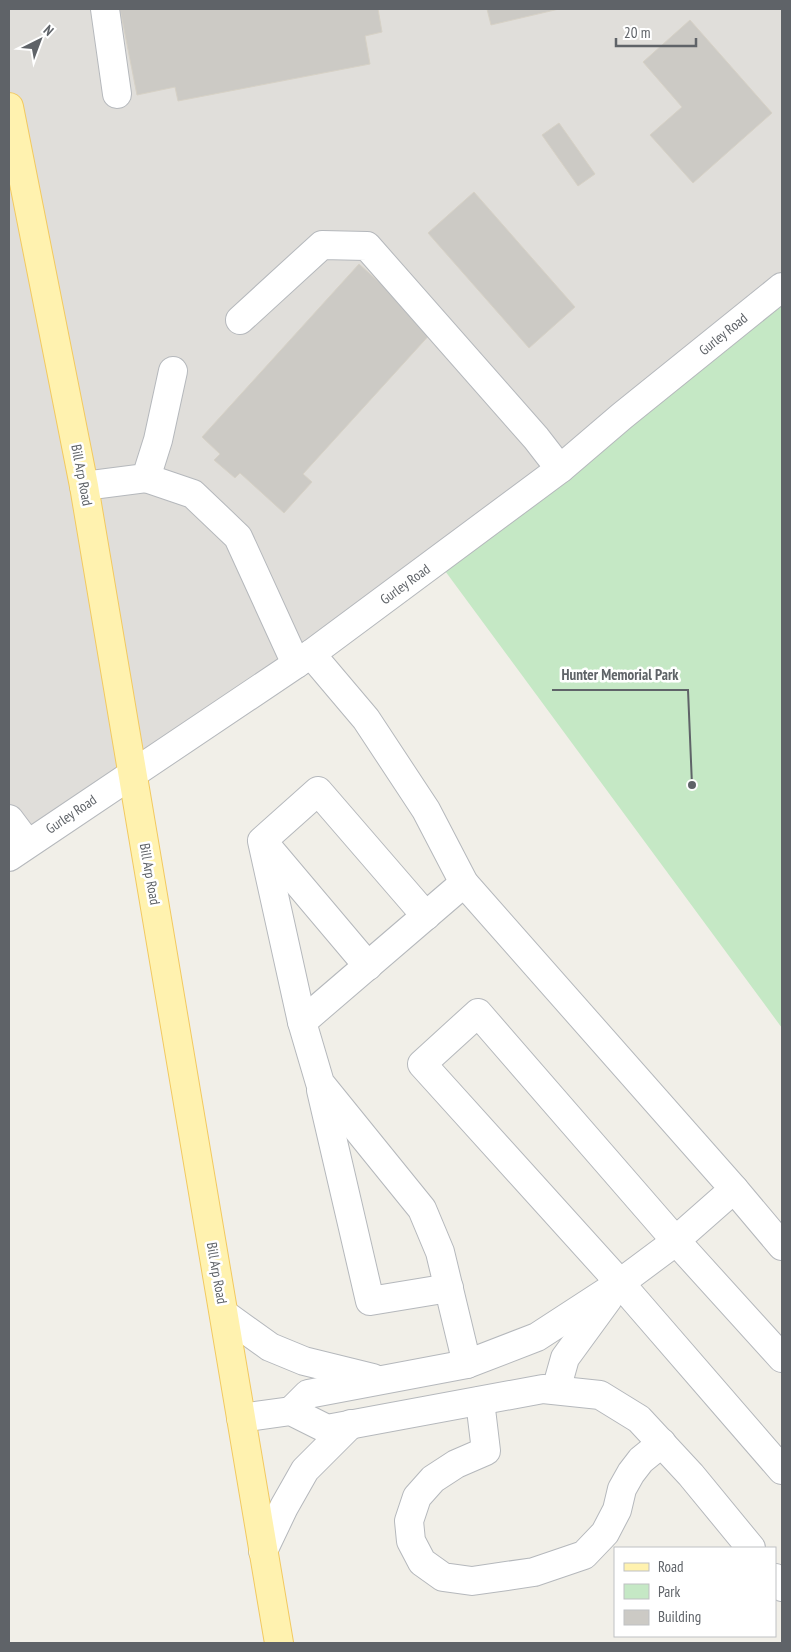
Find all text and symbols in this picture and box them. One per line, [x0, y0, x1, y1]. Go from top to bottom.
north arrow [15, 15, 65, 65]
scale bar [616, 15, 696, 47]
text: N [40, 21, 58, 40]
text: 20 m [624, 23, 650, 42]
street label: Gurley Road [695, 309, 751, 359]
street label: Bill Arp Road [67, 443, 97, 507]
street label: Gurley Road [377, 560, 433, 608]
callout: Hunter Memorial Park [552, 660, 688, 690]
text: Hunter Memorial Park [562, 665, 679, 684]
street label: Gurley Road [42, 791, 100, 837]
street label: Bill Arp Road [136, 842, 164, 906]
street label: Bill Arp Road [203, 1241, 231, 1305]
legend [614, 1547, 776, 1637]
text: Road [658, 1557, 684, 1576]
text: Park [658, 1582, 680, 1601]
text: Building [658, 1607, 701, 1626]

